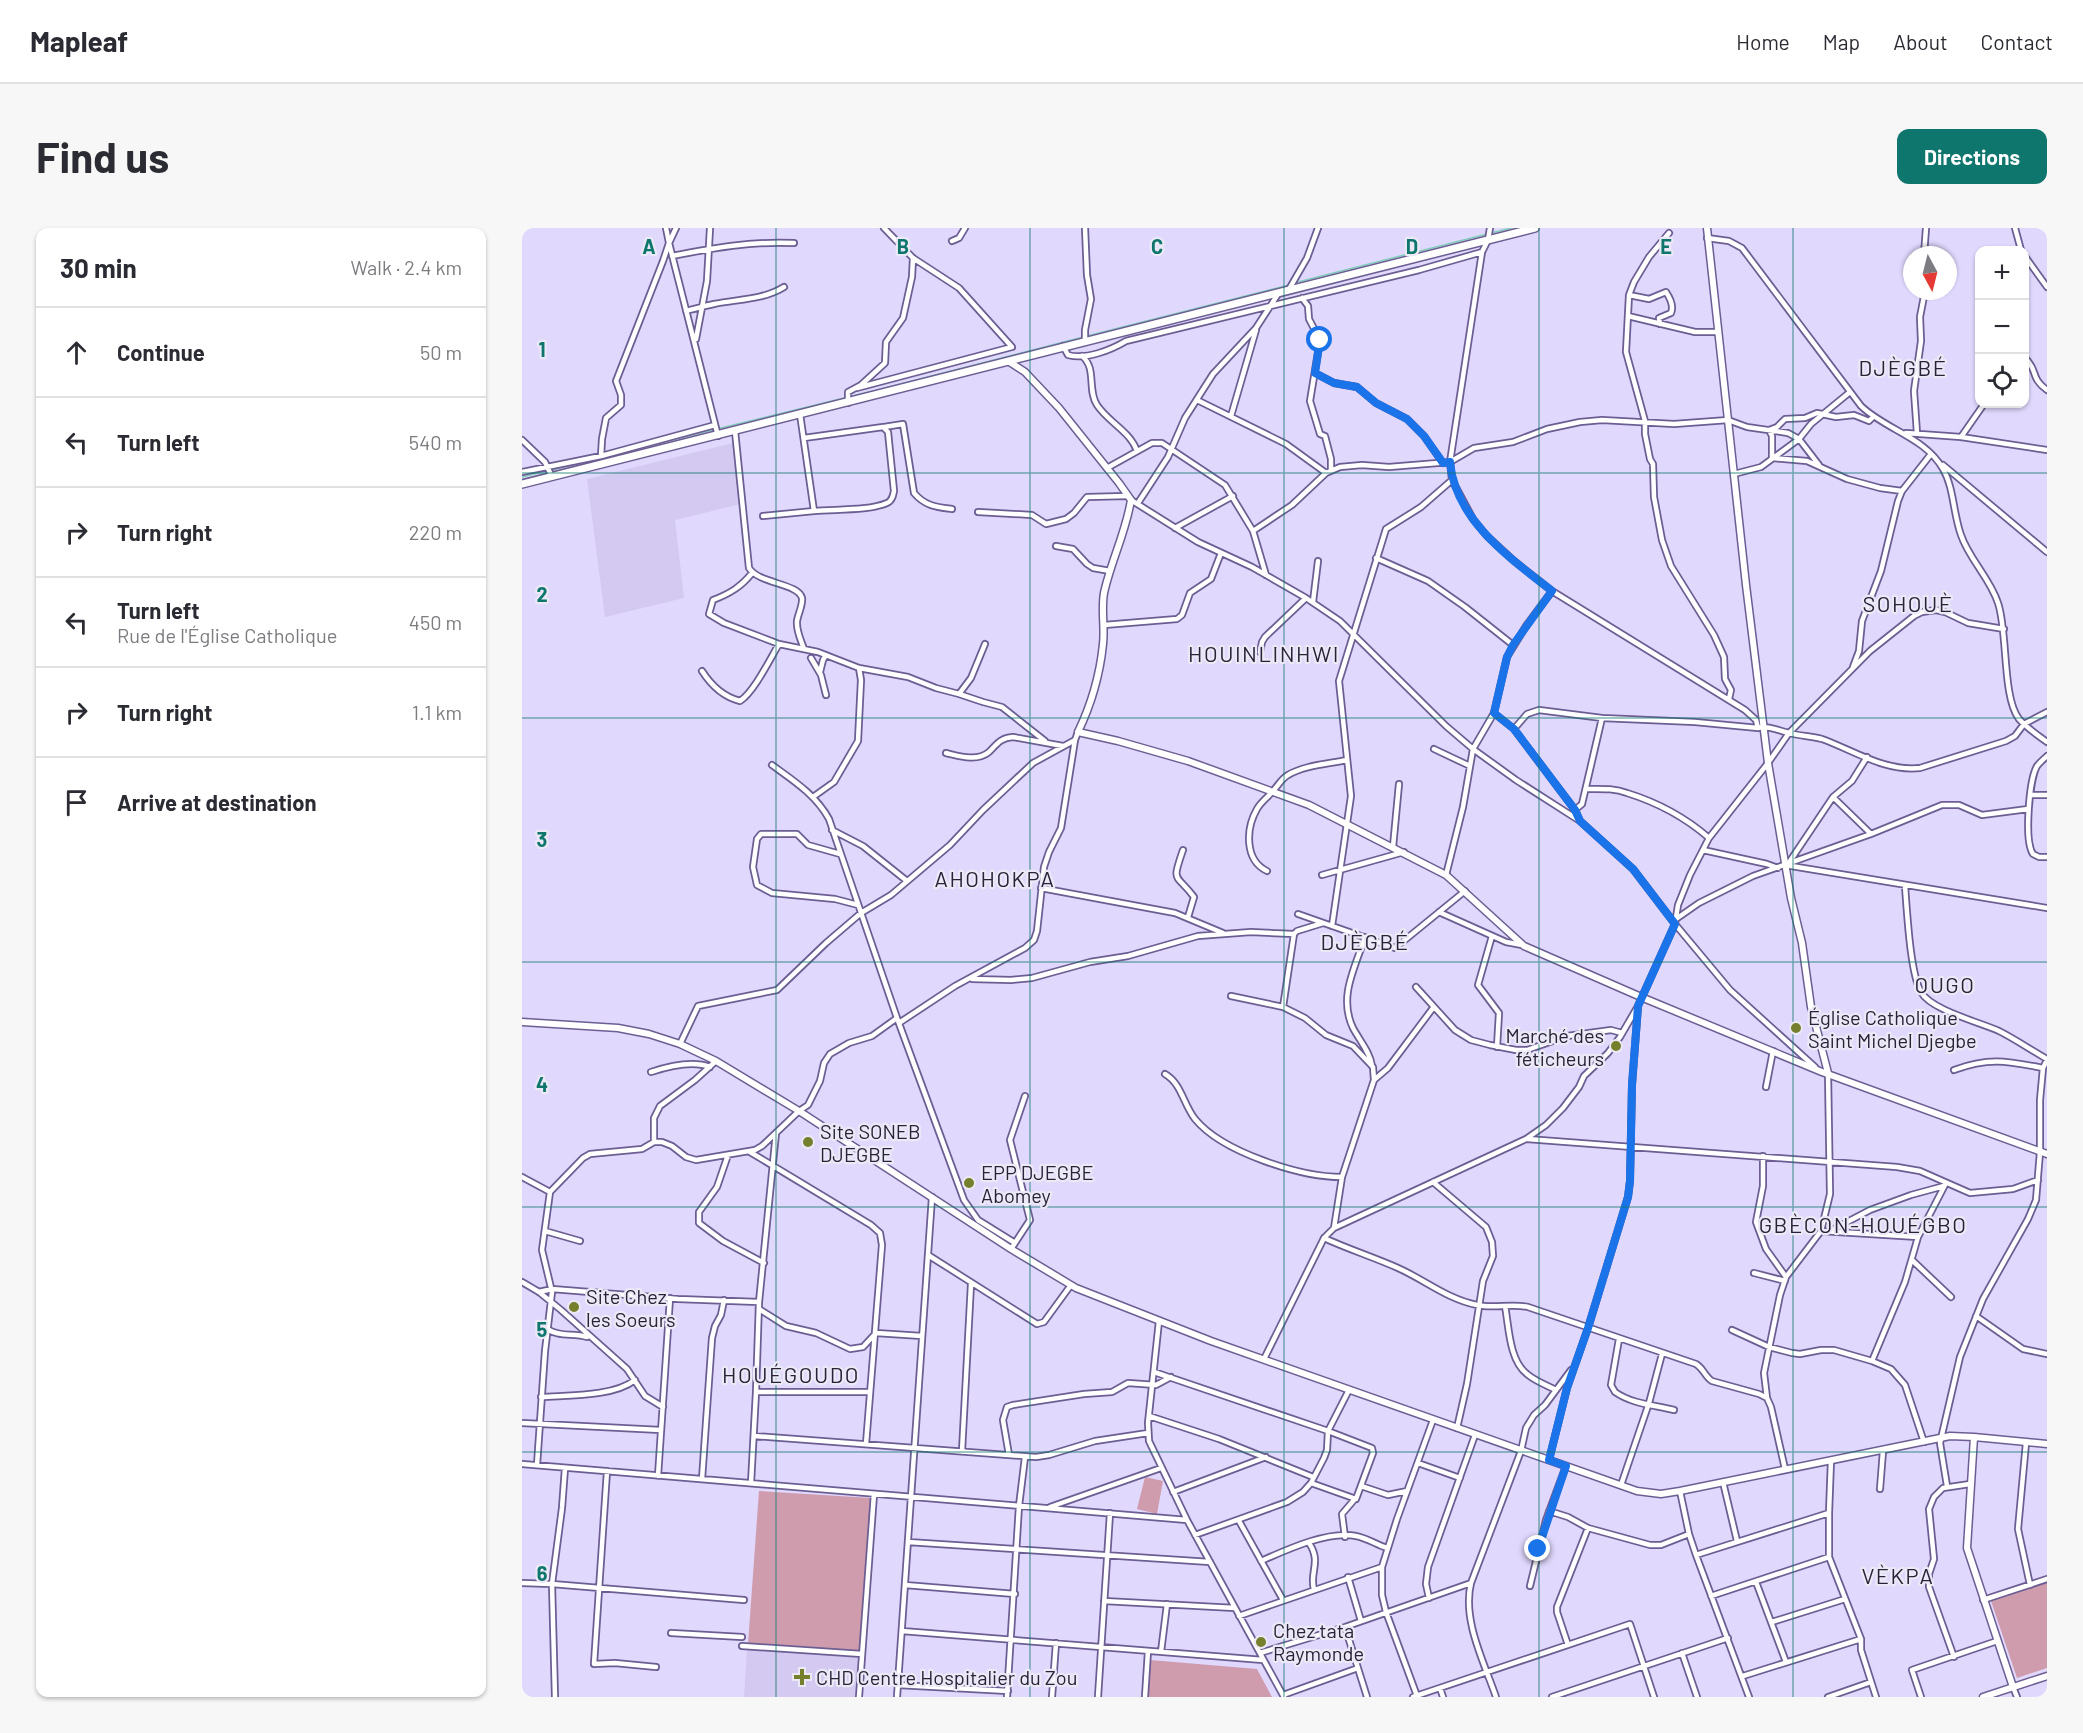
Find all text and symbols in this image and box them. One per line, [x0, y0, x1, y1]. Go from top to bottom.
text: Mapleaf [30, 24, 128, 58]
text: Home [1736, 29, 1790, 54]
text: Map [1823, 29, 1860, 54]
text: About [1893, 29, 1948, 54]
text: Contact [1981, 29, 2053, 54]
button: Directions [1897, 129, 2047, 184]
text: Find us [36, 131, 169, 181]
text: A [642, 234, 656, 258]
text: B [897, 234, 909, 258]
text: C [1151, 234, 1163, 258]
text: D [1406, 234, 1418, 258]
text: E [1660, 234, 1672, 258]
north arrow [1903, 246, 1957, 300]
map controls [1975, 246, 2029, 408]
button: + [1975, 246, 2029, 300]
text: 30 min [60, 252, 137, 283]
text: Walk · 2.4 km [350, 255, 462, 279]
button: − [1975, 300, 2029, 354]
route start [1306, 326, 1332, 352]
icon: ahead [60, 336, 93, 369]
text: 1 [538, 337, 546, 361]
text: Continue [117, 339, 205, 365]
text: 50 m [420, 340, 462, 364]
district label: DJÈGBÉ [1858, 354, 1948, 380]
button: locate [1975, 354, 2029, 408]
icon: left [60, 426, 93, 459]
text: Turn left [117, 429, 200, 455]
text: 540 m [409, 430, 462, 454]
icon: right [60, 516, 93, 549]
text: Turn right [117, 519, 212, 545]
text: 220 m [409, 520, 462, 544]
text: 2 [536, 582, 548, 606]
district label: SOHOUÈ [1862, 590, 1954, 616]
text: Turn left [117, 597, 200, 623]
icon: left [60, 606, 93, 639]
text: 450 m [409, 610, 462, 634]
text: Rue de l'Église Catholique [117, 623, 337, 647]
district label: HOUINLINHWI [1188, 640, 1340, 666]
icon: right [60, 696, 93, 729]
text: Turn right [117, 699, 212, 725]
text: 1.1 km [412, 700, 462, 724]
icon: arrive [60, 786, 93, 819]
text: Arrive at destination [117, 789, 316, 815]
text: 3 [537, 827, 547, 851]
district label: AHOHOKPA [935, 865, 1055, 891]
district label: DJÈGBÉ [1320, 928, 1410, 954]
district label: OUGO [1915, 971, 1975, 997]
place label: Église Catholique Saint Michel Djegbe [1808, 1005, 1977, 1052]
marker: Église Catholique Saint Michel Djegbe [1789, 1021, 1803, 1035]
place label: Marché des féticheurs [1506, 1023, 1604, 1070]
marker: Marché des féticheurs [1609, 1039, 1623, 1053]
text: 4 [536, 1072, 548, 1096]
place label: Site SONEB DJEGBE [820, 1119, 920, 1166]
marker: Site SONEB DJEGBE [801, 1135, 815, 1149]
place label: EPP DJEGBE Abomey [981, 1160, 1094, 1207]
marker: EPP DJEGBE Abomey [962, 1176, 976, 1190]
district label: GBÈCON-HOUÉGBO [1759, 1211, 1967, 1237]
place label: Site Chez les Soeurs [586, 1284, 676, 1331]
marker: Site Chez les Soeurs [567, 1300, 581, 1314]
text: 5 [537, 1317, 548, 1341]
district label: HOUÉGOUDO [722, 1361, 860, 1387]
route end [1524, 1535, 1550, 1561]
text: 6 [537, 1561, 548, 1585]
district label: VÈKPA [1862, 1562, 1934, 1588]
place label: Chez tata Raymonde [1273, 1618, 1364, 1665]
marker: Chez tata Raymonde [1254, 1635, 1268, 1649]
place label: CHD Centre Hospitalier du Zou [816, 1665, 1077, 1689]
marker: CHD Centre Hospitalier du Zou [793, 1668, 811, 1686]

